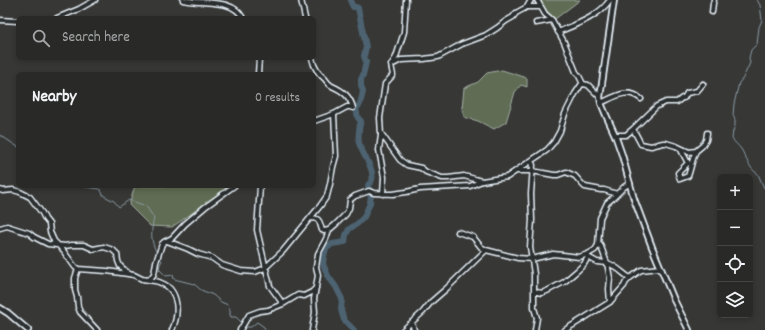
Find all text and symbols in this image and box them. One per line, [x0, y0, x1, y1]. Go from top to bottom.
search box [16, 16, 316, 60]
icon: search [30, 27, 52, 49]
text: Search here [62, 27, 130, 49]
text: Nearby [32, 86, 76, 110]
text: 0 results [255, 89, 300, 108]
map controls [717, 174, 753, 318]
button: + [717, 174, 753, 210]
button: − [717, 210, 753, 246]
button: locate [717, 246, 753, 282]
button: layers [717, 282, 753, 318]

